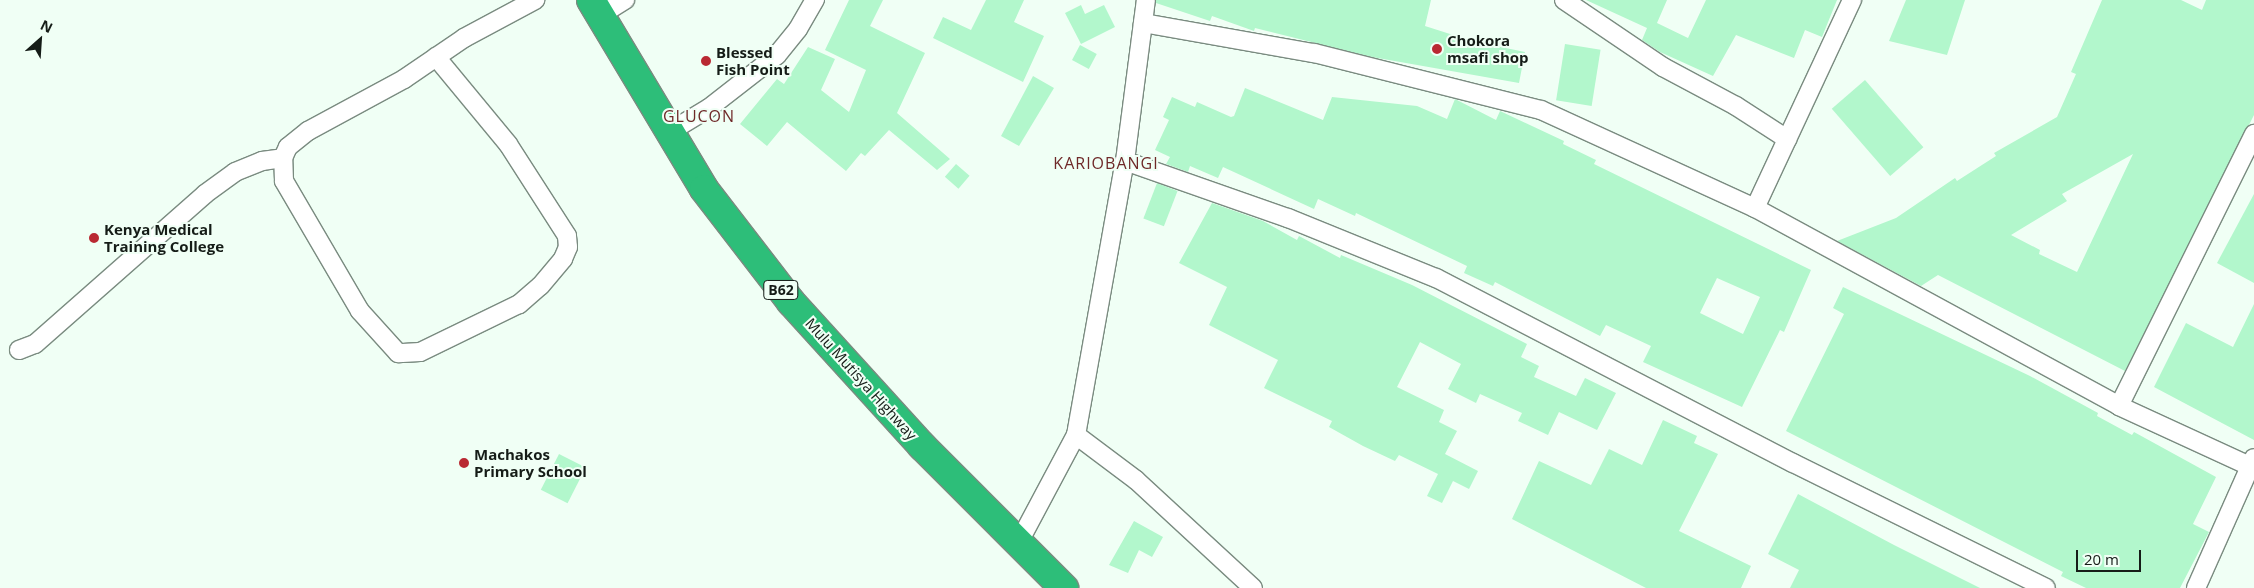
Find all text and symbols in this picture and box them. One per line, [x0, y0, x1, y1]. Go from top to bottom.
north arrow [15, 15, 65, 65]
text: N [38, 15, 56, 37]
place label: Chokora msafi shop [1447, 31, 1529, 66]
place label: Blessed Fish Point [716, 43, 790, 78]
marker: Chokora msafi shop [1431, 43, 1443, 55]
marker: Blessed Fish Point [700, 55, 712, 67]
district label: GLUCON [662, 106, 736, 126]
district label: KARIOBANGI [1052, 153, 1160, 173]
place label: Kenya Medical Training College [104, 220, 224, 255]
marker: Kenya Medical Training College [88, 232, 100, 244]
road number: B62 [762, 278, 800, 302]
street label: Mulu Mutisya Highway [801, 314, 921, 444]
place label: Machakos Primary School [474, 445, 587, 480]
marker: Machakos Primary School [458, 457, 470, 469]
scale bar [2079, 540, 2144, 572]
text: 20 m [2084, 549, 2119, 569]

